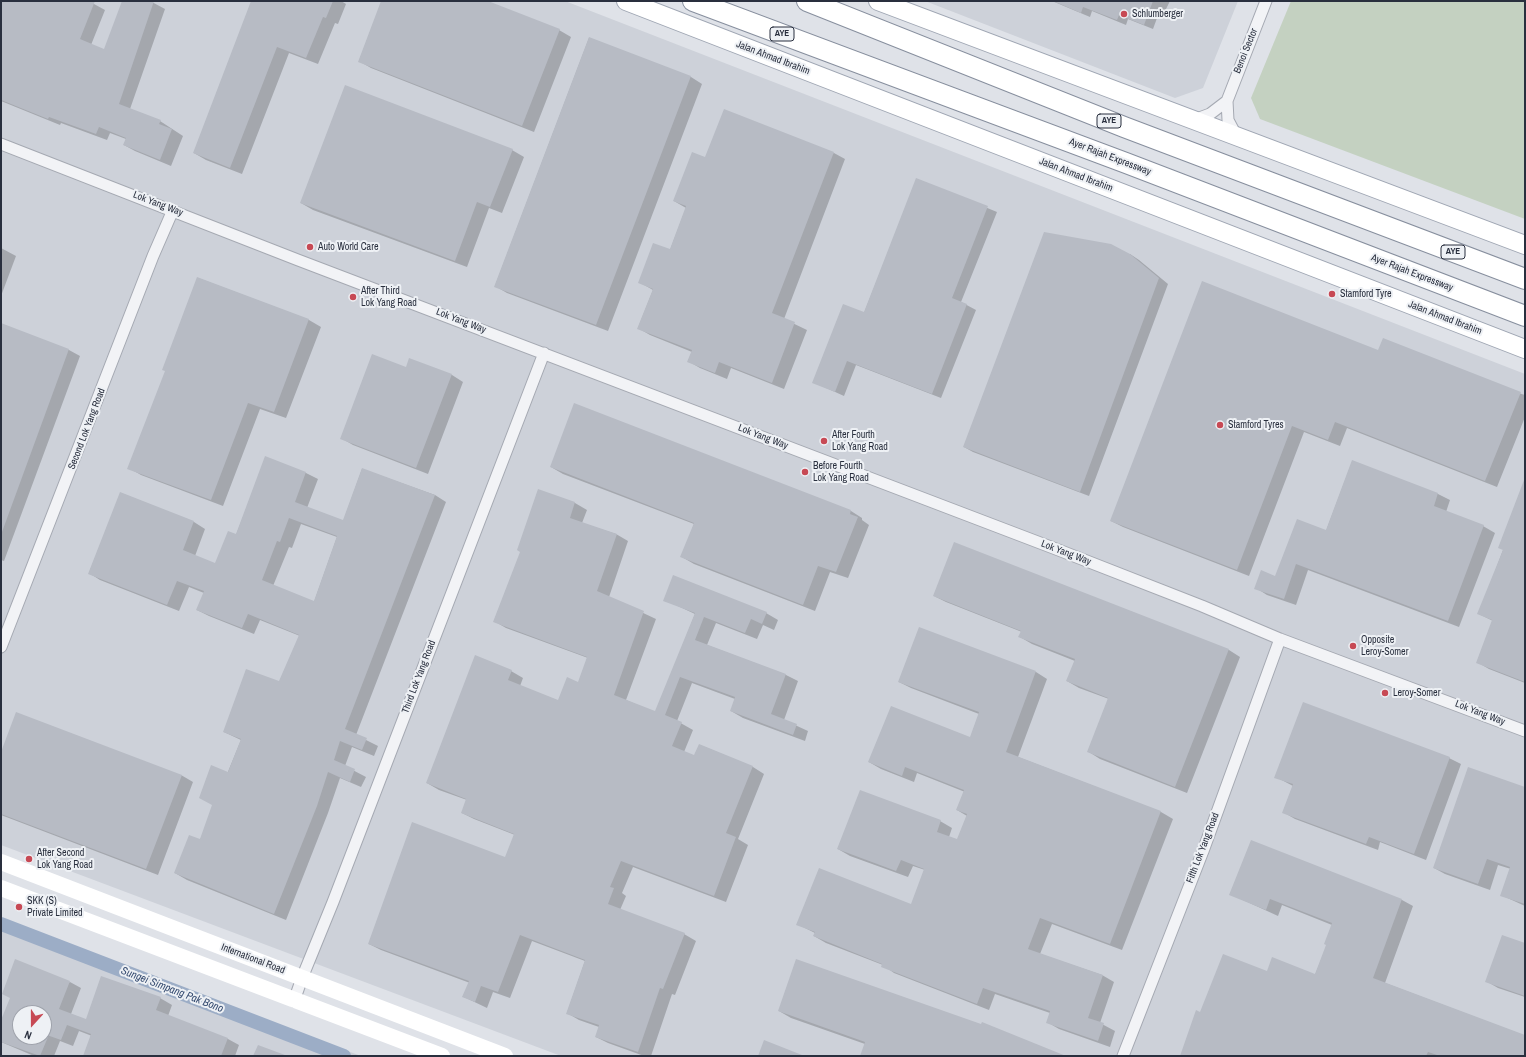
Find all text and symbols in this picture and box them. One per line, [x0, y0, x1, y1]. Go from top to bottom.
place label: Schlumberger [1132, 8, 1183, 20]
marker: Schlumberger [1119, 9, 1129, 19]
road number: AYE [770, 27, 794, 41]
street label: Benoi Sector [1232, 27, 1260, 75]
street label: Jalan Ahmad Ibrahim [734, 38, 812, 78]
road number: AYE [1097, 114, 1121, 128]
street label: Ayer Rajah Expressway [1067, 136, 1153, 178]
street label: Jalan Ahmad Ibrahim [1037, 155, 1115, 195]
street label: Lok Yang Way [131, 189, 185, 219]
place label: Auto World Care [318, 241, 378, 253]
marker: Auto World Care [305, 242, 315, 252]
road number: AYE [1441, 245, 1465, 259]
street label: Ayer Rajah Expressway [1369, 252, 1455, 294]
place label: After Third Lok Yang Road [361, 285, 417, 308]
place label: Stamford Tyre [1340, 288, 1391, 300]
marker: Stamford Tyre [1327, 289, 1337, 299]
marker: After Third Lok Yang Road [348, 292, 358, 302]
street label: Jalan Ahmad Ibrahim [1406, 298, 1484, 338]
street label: Lok Yang Way [434, 306, 488, 336]
street label: Second Lok Yang Road [66, 387, 108, 471]
place label: Stamford Tyres [1228, 419, 1284, 431]
marker: Stamford Tyres [1215, 420, 1225, 430]
street label: Lok Yang Way [736, 422, 790, 452]
place label: After Fourth Lok Yang Road [832, 429, 888, 452]
marker: After Fourth Lok Yang Road [819, 436, 829, 446]
place label: Before Fourth Lok Yang Road [813, 460, 869, 484]
marker: Before Fourth Lok Yang Road [800, 467, 810, 477]
street label: Lok Yang Way [1039, 538, 1093, 568]
place label: Opposite Leroy-Somer [1361, 634, 1408, 658]
street label: Third Lok Yang Road [400, 639, 438, 715]
marker: Opposite Leroy-Somer [1348, 641, 1358, 651]
place label: Leroy-Somer [1393, 687, 1440, 699]
marker: Leroy-Somer [1380, 688, 1390, 698]
street label: Lok Yang Way [1453, 698, 1507, 728]
street label: Fifth Lok Yang Road [1184, 811, 1222, 885]
place label: After Second Lok Yang Road [37, 847, 93, 870]
marker: After Second Lok Yang Road [24, 854, 34, 864]
place label: SKK (S) Private Limited [27, 895, 83, 918]
marker: SKK (S) Private Limited [14, 902, 24, 912]
street label: International Road [219, 941, 287, 977]
water label: Sungei Simpang Pak Bono [119, 964, 225, 1016]
north arrow [12, 1005, 52, 1045]
text: N [23, 1028, 34, 1043]

